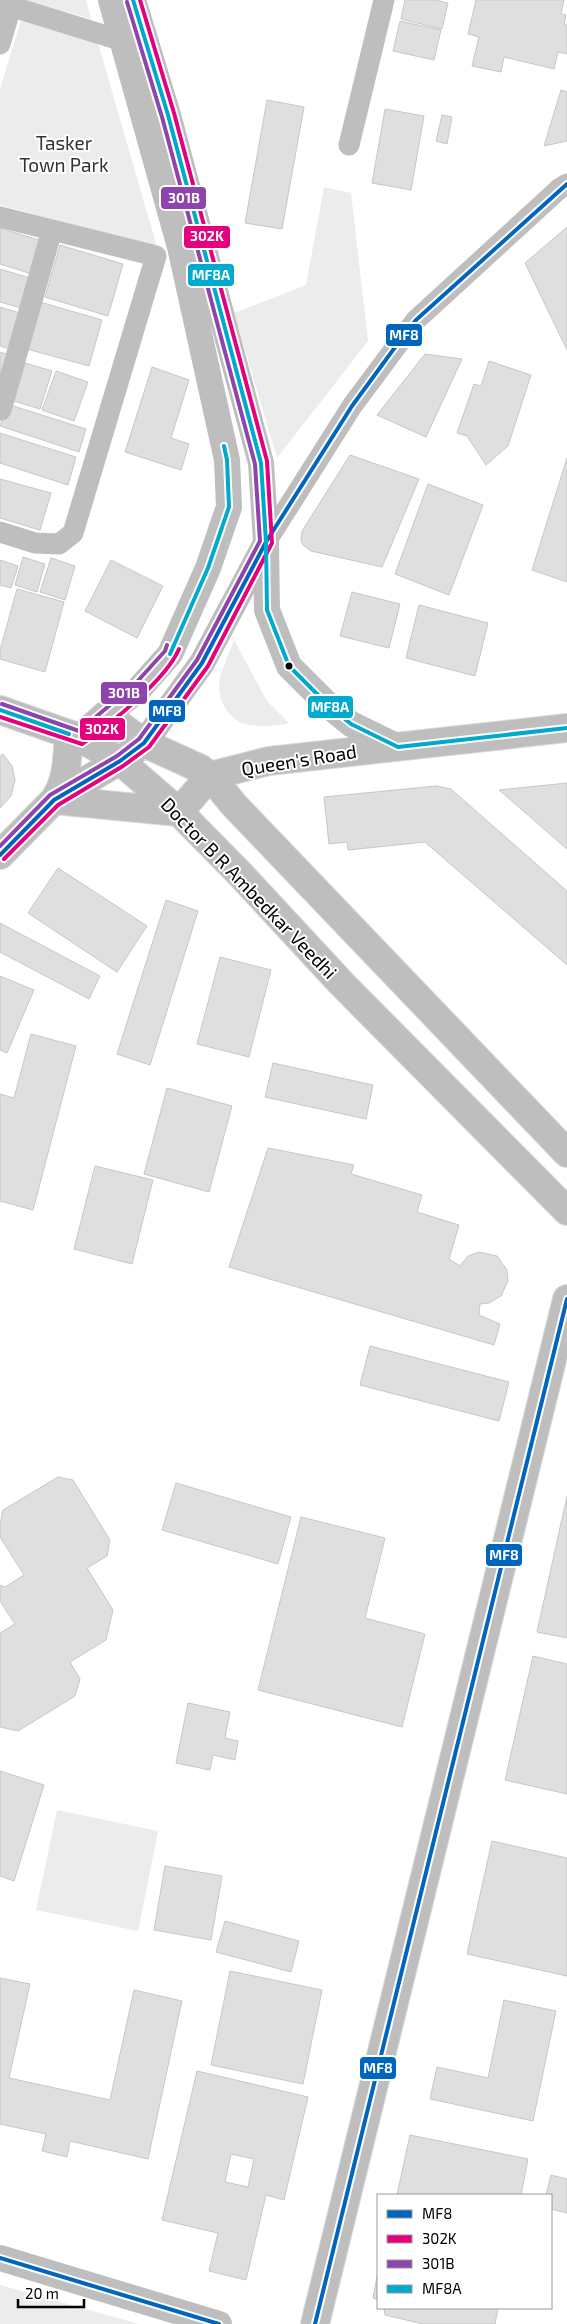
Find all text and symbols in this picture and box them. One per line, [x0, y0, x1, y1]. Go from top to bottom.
park label: Tasker Town Park [19, 131, 109, 176]
line badge: 301B [160, 186, 207, 210]
text: 301B [168, 189, 200, 206]
line badge: 302K [183, 225, 231, 249]
text: 302K [190, 227, 224, 244]
line badge: MF8A [187, 263, 235, 287]
text: MF8A [192, 266, 231, 283]
line badge: MF8 [385, 323, 423, 347]
text: MF8 [389, 326, 419, 343]
unlabelled marker [284, 661, 294, 671]
line badge: 301B [100, 681, 148, 705]
text: 301B [108, 684, 140, 701]
line badge: MF8A [307, 695, 354, 719]
text: MF8A [311, 698, 350, 715]
line badge: MF8 [148, 699, 186, 723]
text: MF8 [152, 702, 182, 719]
line badge: 302K [79, 717, 126, 741]
text: 302K [85, 720, 119, 737]
street label: Queen's Road [240, 739, 358, 780]
street label: Doctor B R Ambedkar Veedhi [157, 792, 342, 983]
line badge: MF8 [485, 1543, 523, 1567]
text: MF8 [489, 1546, 519, 1563]
line badge: MF8 [359, 2056, 397, 2080]
text: MF8 [363, 2059, 393, 2076]
legend [377, 2194, 552, 2309]
text: MF8 [422, 2204, 452, 2222]
text: 302K [422, 2229, 457, 2247]
text: 301B [422, 2254, 455, 2272]
scale bar [18, 2276, 84, 2308]
text: MF8A [422, 2279, 462, 2297]
text: 20 m [25, 2284, 59, 2302]

